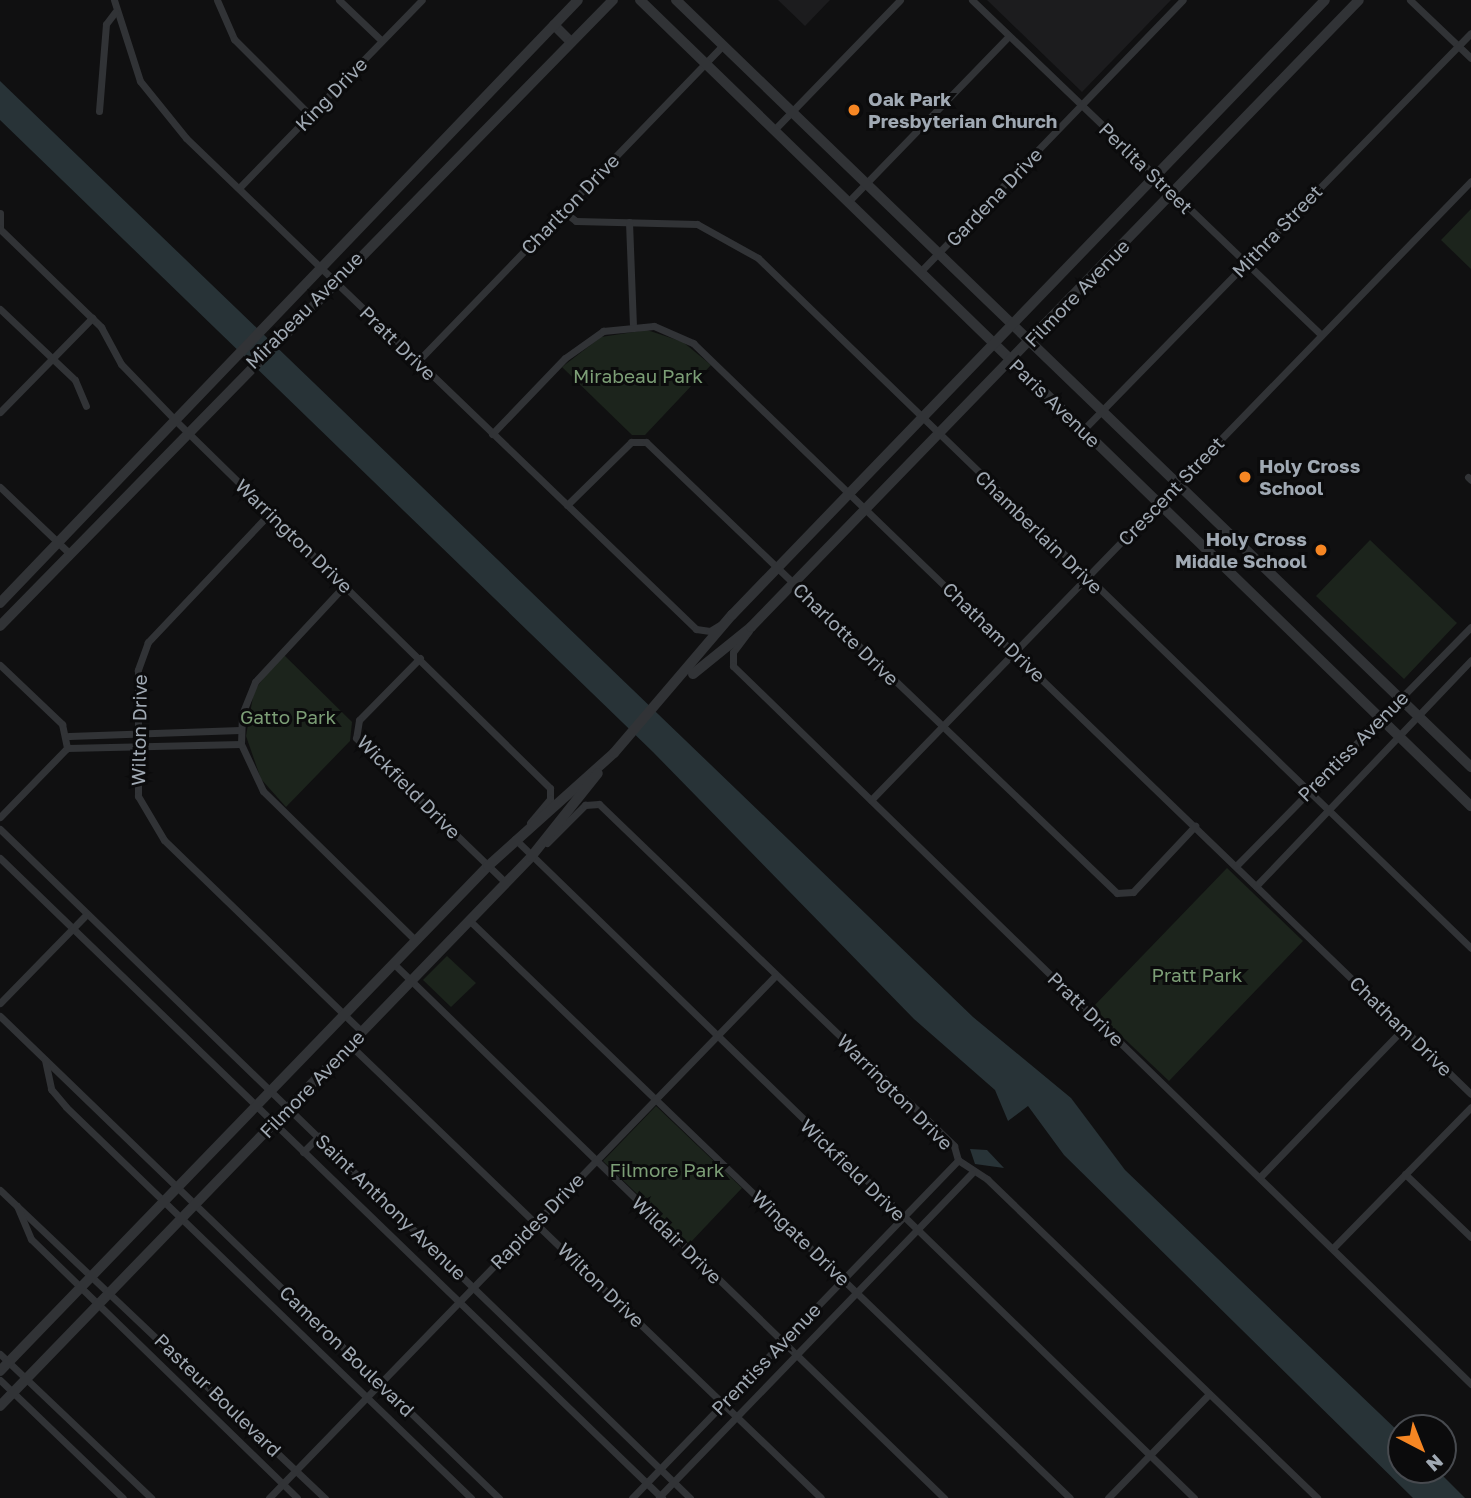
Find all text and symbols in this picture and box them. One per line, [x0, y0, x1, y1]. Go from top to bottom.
street label: King Drive [290, 52, 372, 136]
place label: Oak Park Presbyterian Church [868, 88, 1057, 132]
marker: Oak Park Presbyterian Church [846, 102, 862, 118]
street label: Perlita Street [1094, 118, 1198, 218]
street label: Gardena Drive [941, 143, 1047, 251]
street label: Charlton Drive [516, 149, 624, 259]
street label: Mithra Street [1227, 180, 1327, 282]
street label: Filmore Avenue [1020, 234, 1134, 352]
street label: Mirabeau Avenue [241, 247, 367, 373]
street label: Pratt Drive [355, 301, 441, 385]
street label: Paris Avenue [1005, 354, 1105, 452]
park label: Mirabeau Park [573, 365, 703, 387]
street label: Crescent Street [1113, 432, 1229, 550]
place label: Holy Cross School [1259, 455, 1360, 499]
street label: Chamberlain Drive [971, 466, 1107, 598]
marker: Holy Cross School [1237, 469, 1253, 485]
street label: Warrington Drive [231, 474, 357, 598]
place label: Holy Cross Middle School [1175, 528, 1307, 572]
marker: Holy Cross Middle School [1313, 542, 1329, 558]
street label: Chatham Drive [938, 577, 1050, 687]
street label: Charlotte Drive [788, 578, 904, 690]
street label: Wilton Drive [127, 674, 151, 786]
street label: Prentiss Avenue [1293, 686, 1413, 806]
park label: Gatto Park [240, 706, 336, 728]
street label: Wickfield Drive [353, 731, 465, 843]
park label: Pratt Park [1151, 964, 1243, 986]
street label: Pratt Drive [1043, 967, 1129, 1051]
street label: Chatham Drive [1345, 971, 1457, 1081]
street label: Filmore Avenue [255, 1025, 369, 1143]
street label: Warrington Drive [832, 1029, 958, 1155]
street label: Wickfield Drive [796, 1114, 910, 1226]
street label: Saint Anthony Avenue [311, 1129, 471, 1285]
park label: Filmore Park [610, 1159, 724, 1181]
street label: Rapides Drive [485, 1168, 589, 1274]
street label: Wingate Drive [747, 1185, 855, 1291]
street label: Wildair Drive [627, 1192, 727, 1288]
street label: Wilton Drive [553, 1238, 649, 1332]
street label: Cameron Boulevard [275, 1281, 419, 1421]
street label: Prentiss Avenue [707, 1298, 825, 1420]
street label: Pasteur Boulevard [150, 1329, 286, 1461]
north arrow [1387, 1414, 1457, 1484]
text: N [1422, 1450, 1448, 1477]

